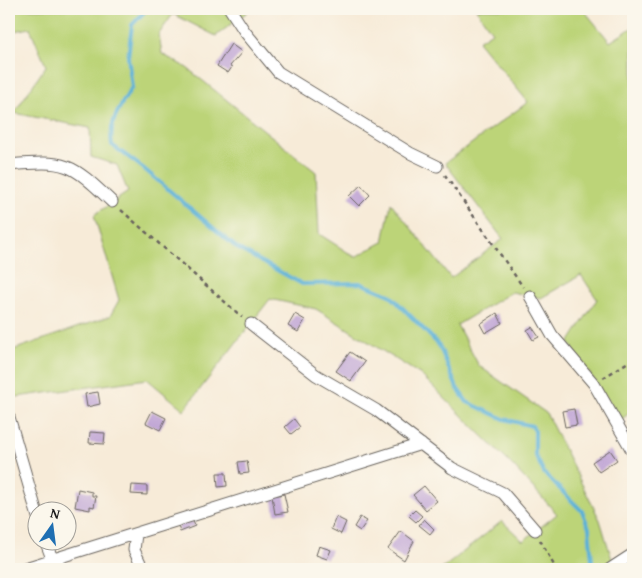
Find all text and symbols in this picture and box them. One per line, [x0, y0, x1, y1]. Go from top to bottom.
north arrow [28, 500, 78, 550]
text: N [48, 503, 63, 524]

